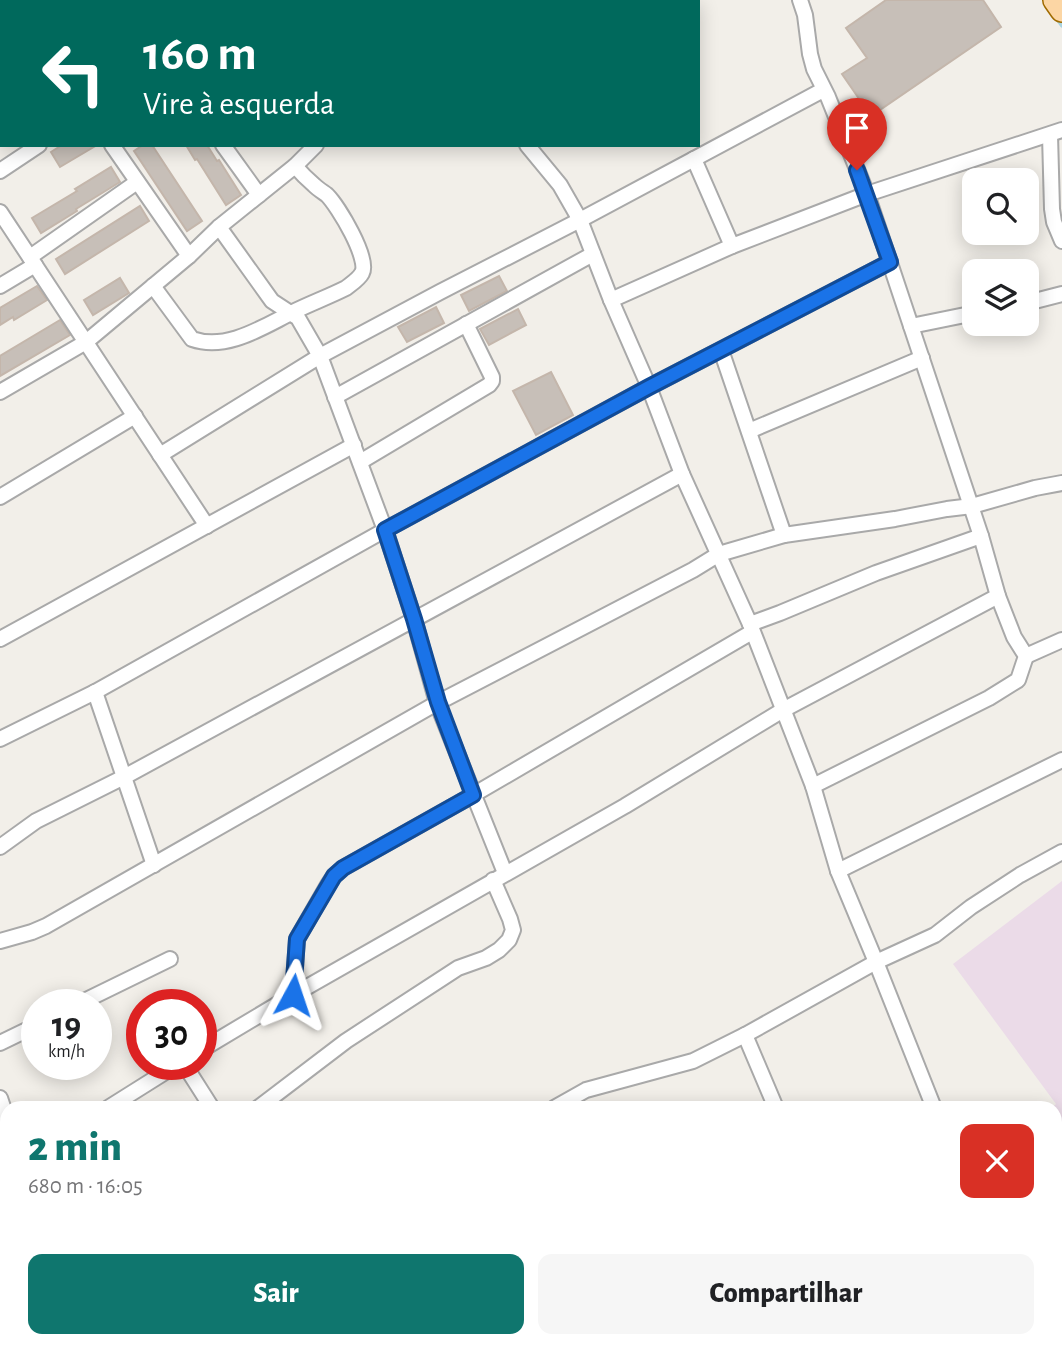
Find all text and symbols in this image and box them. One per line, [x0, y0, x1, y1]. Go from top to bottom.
icon: left [28, 28, 119, 119]
text: 160 m [143, 30, 257, 79]
text: Vire à esquerda [143, 88, 335, 120]
pin [827, 98, 887, 170]
icon: arrive [838, 109, 876, 147]
map controls [962, 168, 1039, 336]
button: search [962, 168, 1039, 245]
button: layers [962, 259, 1039, 336]
position arrow [256, 958, 330, 1032]
speed limit sign: 30 [126, 989, 217, 1080]
text: 19 [52, 1008, 81, 1043]
text: km/h [48, 1043, 85, 1061]
button: close [960, 1124, 1034, 1198]
text: 2 min [28, 1126, 122, 1168]
text: 680 m · 16:05 [28, 1175, 143, 1198]
button: Sair [28, 1254, 524, 1334]
button: Compartilhar [538, 1254, 1034, 1334]

